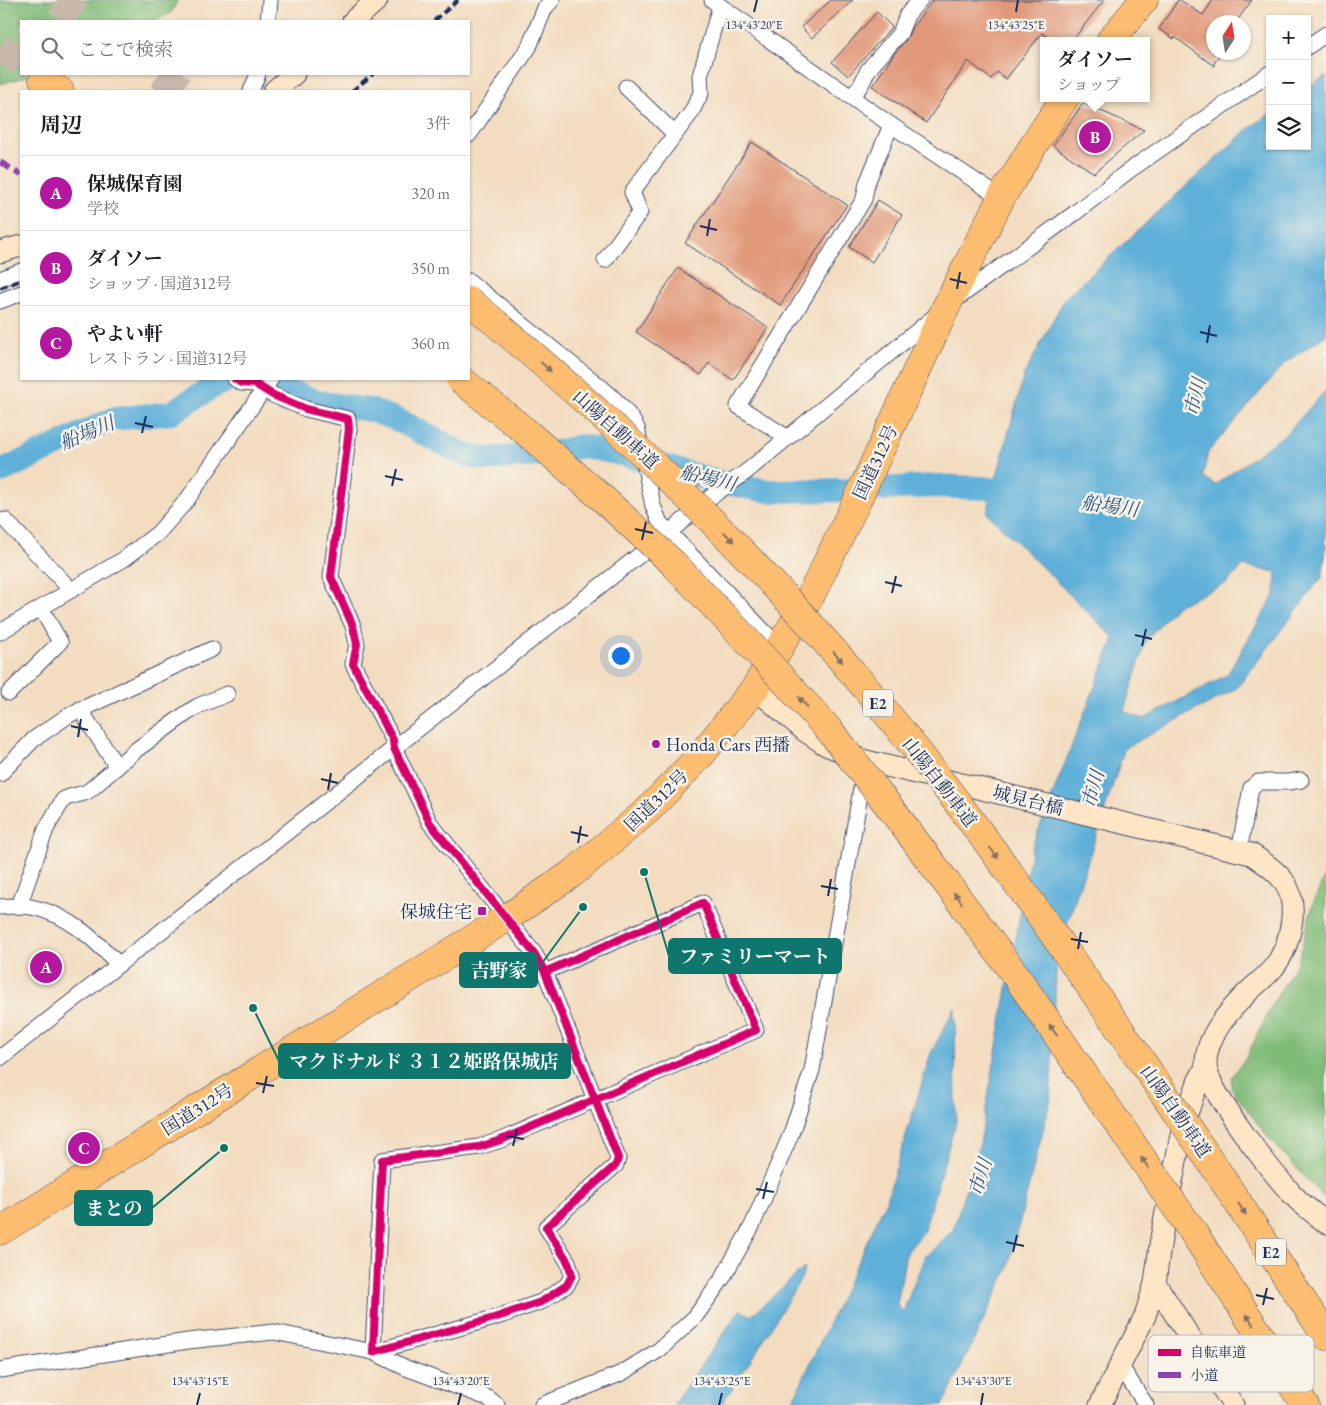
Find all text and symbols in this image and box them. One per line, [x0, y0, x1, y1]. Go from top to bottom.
north arrow [1206, 15, 1251, 60]
map controls [1266, 15, 1311, 150]
button: + [1266, 15, 1311, 60]
text: 134°43'20"E [726, 17, 783, 33]
text: 134°43'25"E [988, 17, 1045, 33]
search box [20, 20, 470, 75]
icon: search [38, 34, 66, 62]
text: ここで検索 [78, 37, 173, 62]
popup [1040, 37, 1150, 102]
text: ダイソー [1057, 47, 1133, 72]
button: − [1266, 60, 1311, 105]
text: ショップ [1057, 74, 1121, 95]
button: layers [1266, 105, 1311, 150]
text: 周辺 [40, 111, 82, 138]
text: 3件 [426, 113, 450, 134]
pin: B [1079, 118, 1111, 156]
text: 保城保育園 [87, 171, 182, 196]
text: A [50, 183, 62, 204]
text: 320 m [411, 183, 450, 204]
text: 学校 [87, 198, 119, 219]
text: ダイソー [87, 246, 163, 271]
text: B [51, 258, 61, 279]
text: 350 m [411, 258, 450, 279]
text: ショップ · 国道312号 [87, 273, 231, 294]
text: やよい軒 [87, 321, 163, 346]
text: C [50, 333, 62, 354]
text: 360 m [411, 333, 450, 354]
text: レストラン · 国道312号 [87, 348, 247, 369]
one-way arrow [539, 361, 552, 372]
water label: 市川 [1178, 374, 1212, 418]
street label: 山陽自動車道 [568, 384, 664, 474]
water label: 船場川 [56, 410, 120, 456]
street label: 国道312号 [848, 421, 902, 503]
water label: 船場川 [677, 459, 741, 498]
water label: 船場川 [1080, 490, 1142, 523]
one-way arrow [722, 531, 734, 543]
your location [608, 643, 634, 669]
one-way arrow [832, 651, 844, 663]
road number: E2 [863, 690, 893, 716]
one-way arrow [797, 696, 809, 708]
street label: 山陽自動車道 [898, 732, 982, 832]
place label: Honda Cars 西播 [666, 733, 790, 756]
marker: Honda Cars 西播 [650, 738, 662, 750]
street label: 国道312号 [619, 764, 693, 836]
water label: 市川 [1076, 765, 1111, 811]
street label: 城見台橋 [990, 780, 1066, 820]
one-way arrow [989, 846, 999, 860]
one-way arrow [953, 892, 964, 905]
place label: 保城住宅 [400, 900, 472, 923]
marker: 保城住宅 [476, 905, 488, 917]
callout: ファミリーマート [669, 939, 841, 973]
text: ファミリーマート [679, 944, 831, 969]
pin: A [30, 948, 62, 986]
callout: 吉野家 [460, 953, 537, 987]
text: 吉野家 [470, 958, 528, 983]
one-way arrow [1048, 1023, 1058, 1036]
callout: マクドナルド ３１２姫路保城店 [279, 1044, 570, 1078]
text: マクドナルド ３１２姫路保城店 [289, 1049, 559, 1074]
street label: 山陽自動車道 [1136, 1060, 1216, 1162]
street label: 国道312号 [157, 1078, 237, 1140]
pin: C [68, 1129, 100, 1167]
water label: 市川 [962, 1153, 998, 1199]
one-way arrow [1141, 1157, 1150, 1170]
callout: まとの [75, 1191, 152, 1225]
text: まとの [85, 1196, 143, 1221]
one-way arrow [1237, 1202, 1247, 1216]
road number: E2 [1256, 1238, 1286, 1266]
one-way arrow [1245, 1313, 1255, 1327]
legend [1148, 1335, 1314, 1392]
text: 自転車道 [1190, 1343, 1246, 1361]
text: 小道 [1190, 1366, 1218, 1384]
text: 134°43'15"E [172, 1373, 229, 1389]
text: 134°43'20"E [433, 1373, 490, 1389]
text: 134°43'25"E [694, 1373, 751, 1389]
text: 134°43'30"E [955, 1373, 1012, 1389]

